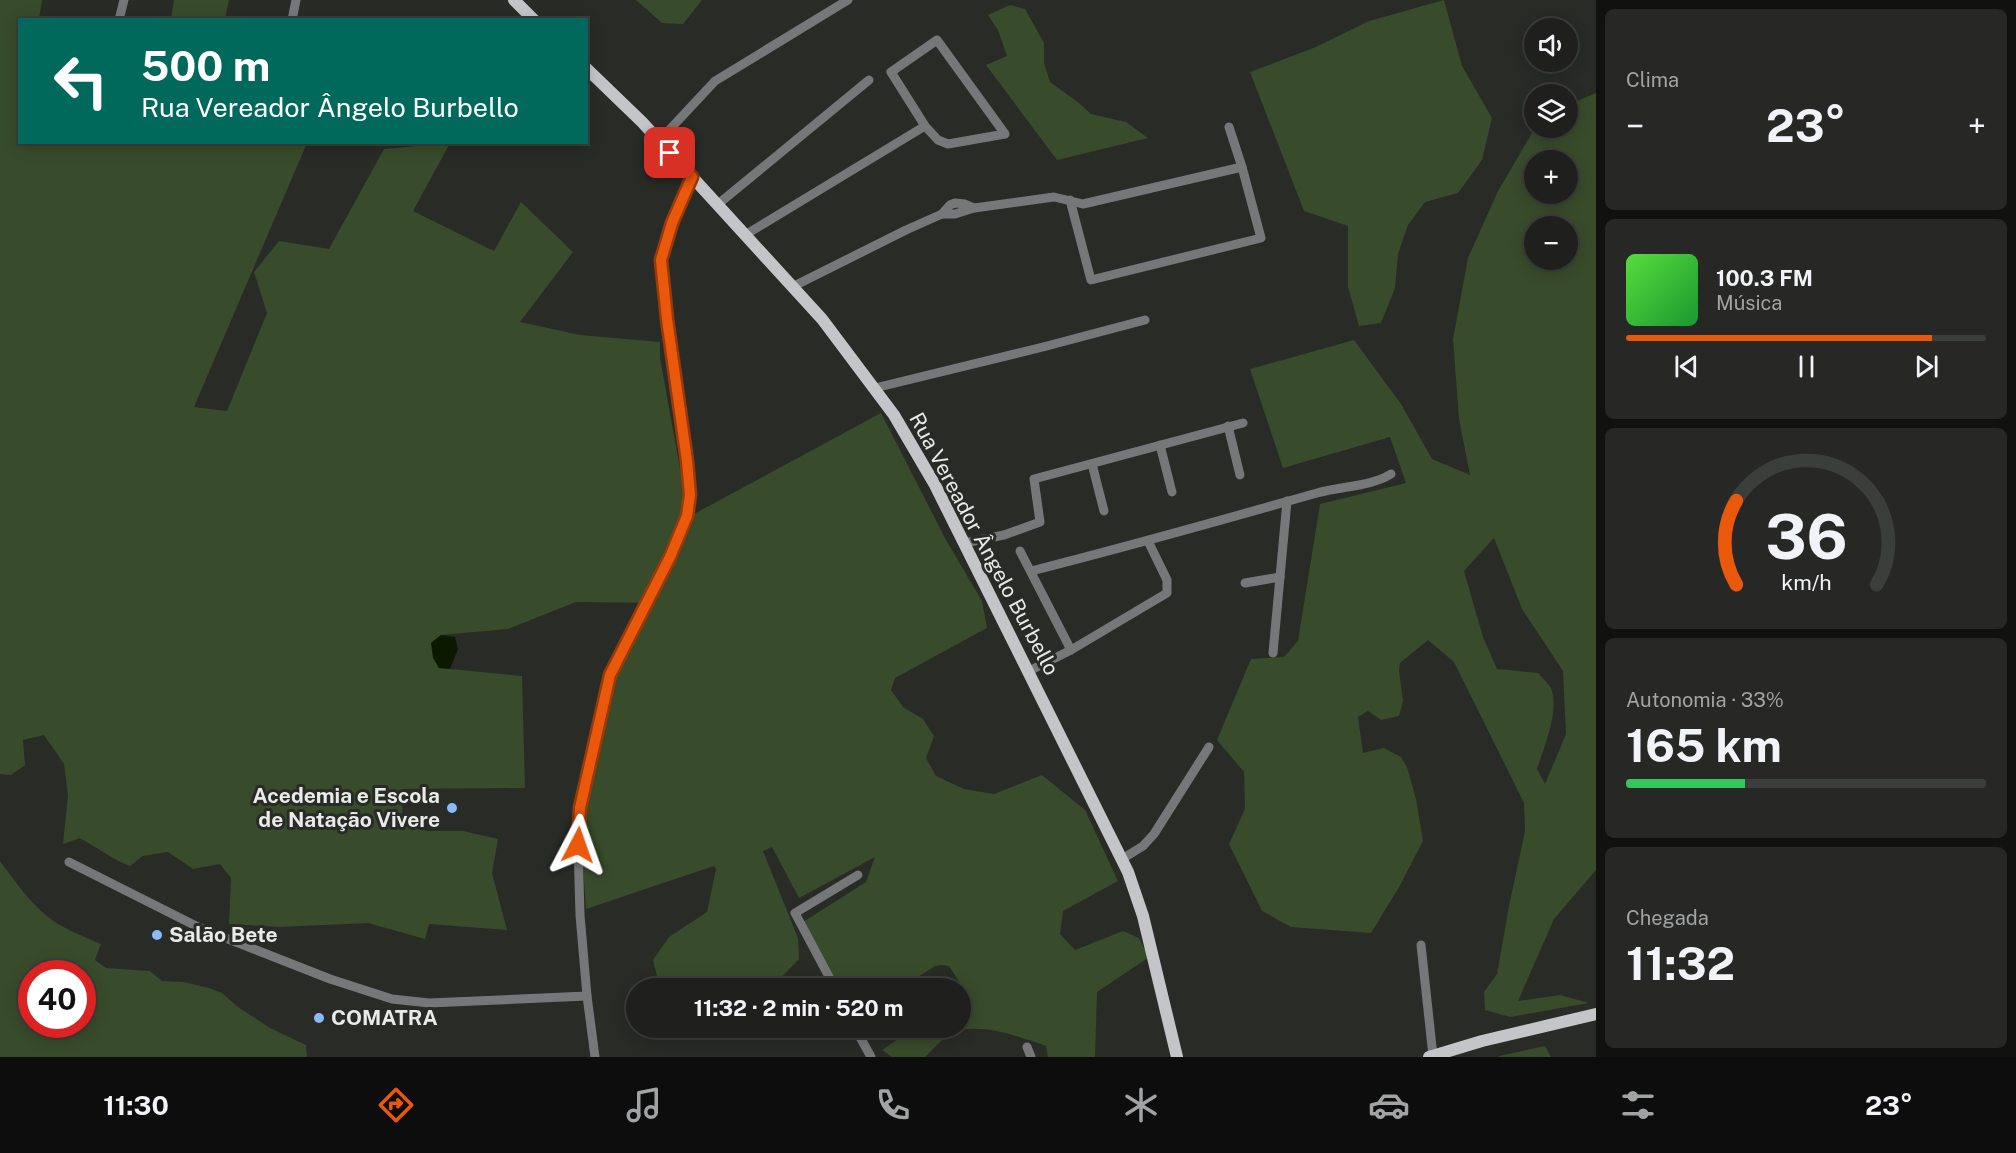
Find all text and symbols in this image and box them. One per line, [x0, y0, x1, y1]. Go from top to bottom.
map controls [1524, 18, 1578, 270]
button: sound [1524, 18, 1578, 72]
text: 500 m [141, 41, 270, 90]
icon: left [42, 42, 120, 120]
text: Clima [1626, 68, 1679, 92]
button: layers [1524, 84, 1578, 138]
text: Rua Vereador Ângelo Burbello [141, 91, 519, 123]
text: 23° [1766, 99, 1846, 152]
text: − [1626, 107, 1644, 145]
text: + [1968, 107, 1986, 145]
pin [644, 127, 695, 178]
icon: arrive [653, 136, 686, 169]
button: + [1524, 150, 1578, 204]
button: − [1524, 216, 1578, 270]
text: 100.3 FM [1716, 265, 1813, 291]
text: Música [1716, 291, 1782, 315]
icon: previous [1670, 350, 1703, 383]
icon: pause [1790, 350, 1823, 383]
icon: next [1910, 350, 1943, 383]
street label: Rua Vereador Ângelo Burbello [904, 408, 1064, 679]
text: 36 [1765, 501, 1847, 574]
text: km/h [1781, 571, 1831, 596]
text: Autonomia · 33% [1626, 688, 1784, 712]
text: 165 km [1626, 719, 1782, 772]
place label: Acedemia e Escola de Natação Vivere [252, 783, 440, 832]
marker: Acedemia e Escola de Natação Vivere [445, 801, 459, 815]
position arrow [546, 813, 610, 877]
text: Chegada [1626, 906, 1709, 930]
place label: Salão Bete [169, 922, 278, 947]
marker: Salão Bete [150, 928, 164, 942]
text: 11:32 [1626, 937, 1735, 990]
speed limit sign: 40 [18, 960, 96, 1038]
text: 11:32 · 2 min · 520 m [694, 995, 903, 1021]
place label: COMATRA [331, 1005, 438, 1030]
marker: COMATRA [312, 1011, 326, 1025]
icon: directions [375, 1084, 417, 1126]
icon: music [623, 1084, 665, 1126]
icon: phone [872, 1084, 914, 1126]
icon: climate [1120, 1084, 1162, 1126]
icon: car [1368, 1084, 1410, 1126]
icon: filters [1617, 1084, 1659, 1126]
text: 11:30 [103, 1089, 169, 1121]
text: 23° [1865, 1089, 1913, 1121]

